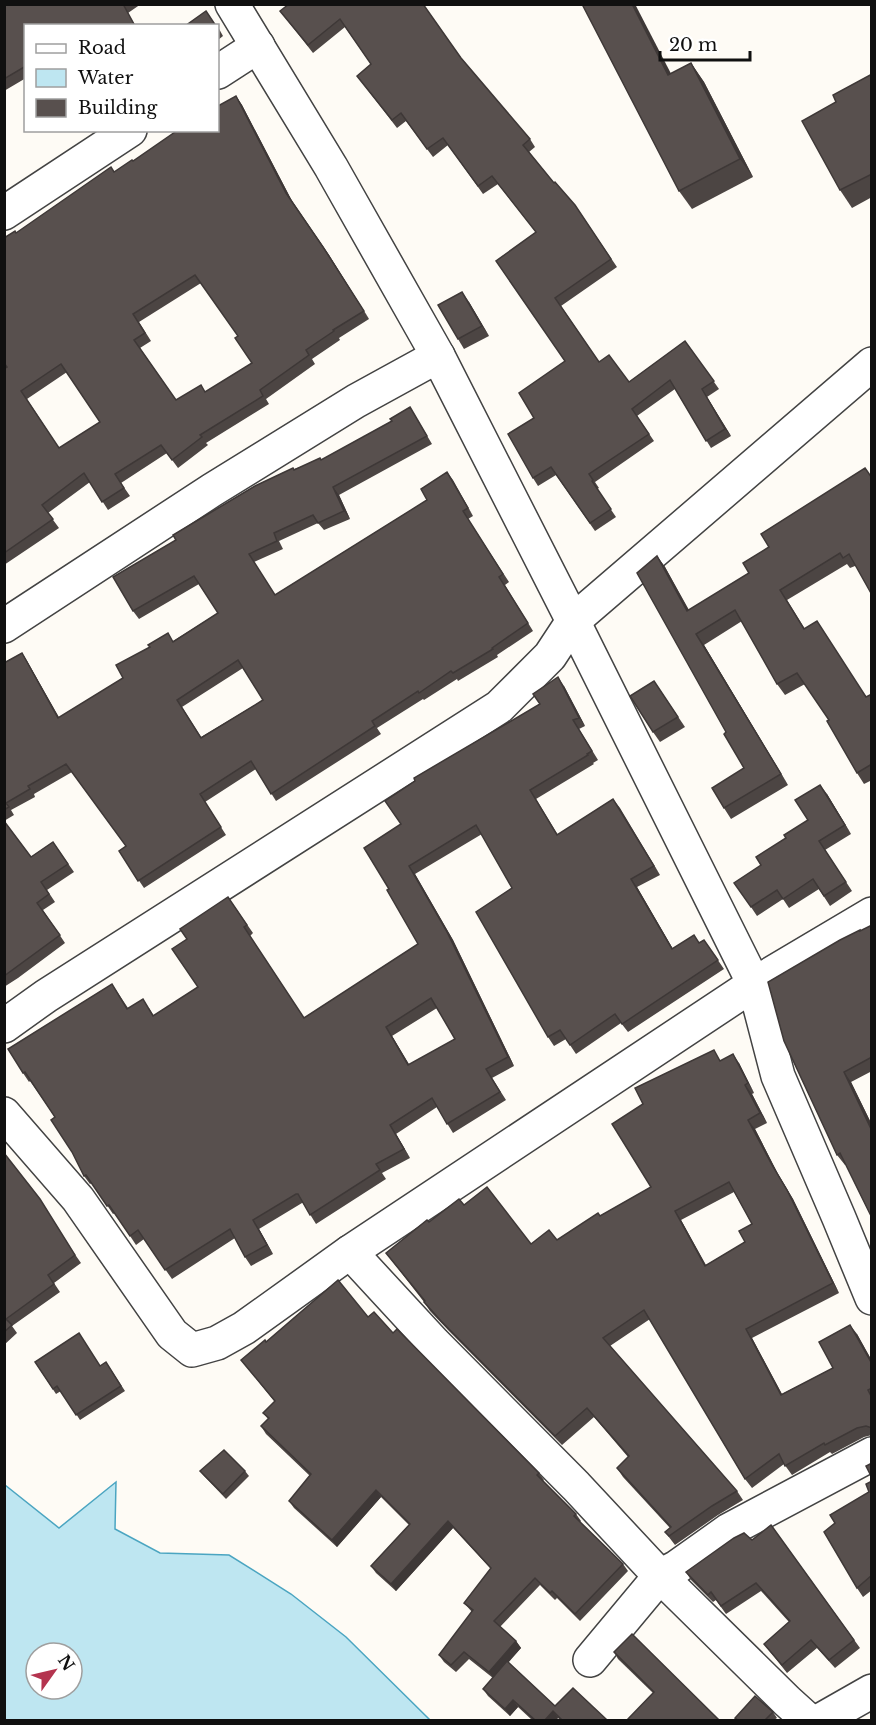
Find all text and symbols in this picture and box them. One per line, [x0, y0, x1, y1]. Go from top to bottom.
legend [24, 24, 219, 132]
scale bar [660, 24, 750, 62]
text: 20 m [669, 34, 717, 56]
text: Road [78, 37, 126, 59]
text: Water [77, 67, 134, 89]
text: Building [78, 97, 157, 119]
north arrow [24, 1641, 84, 1701]
text: N [54, 1651, 79, 1674]

